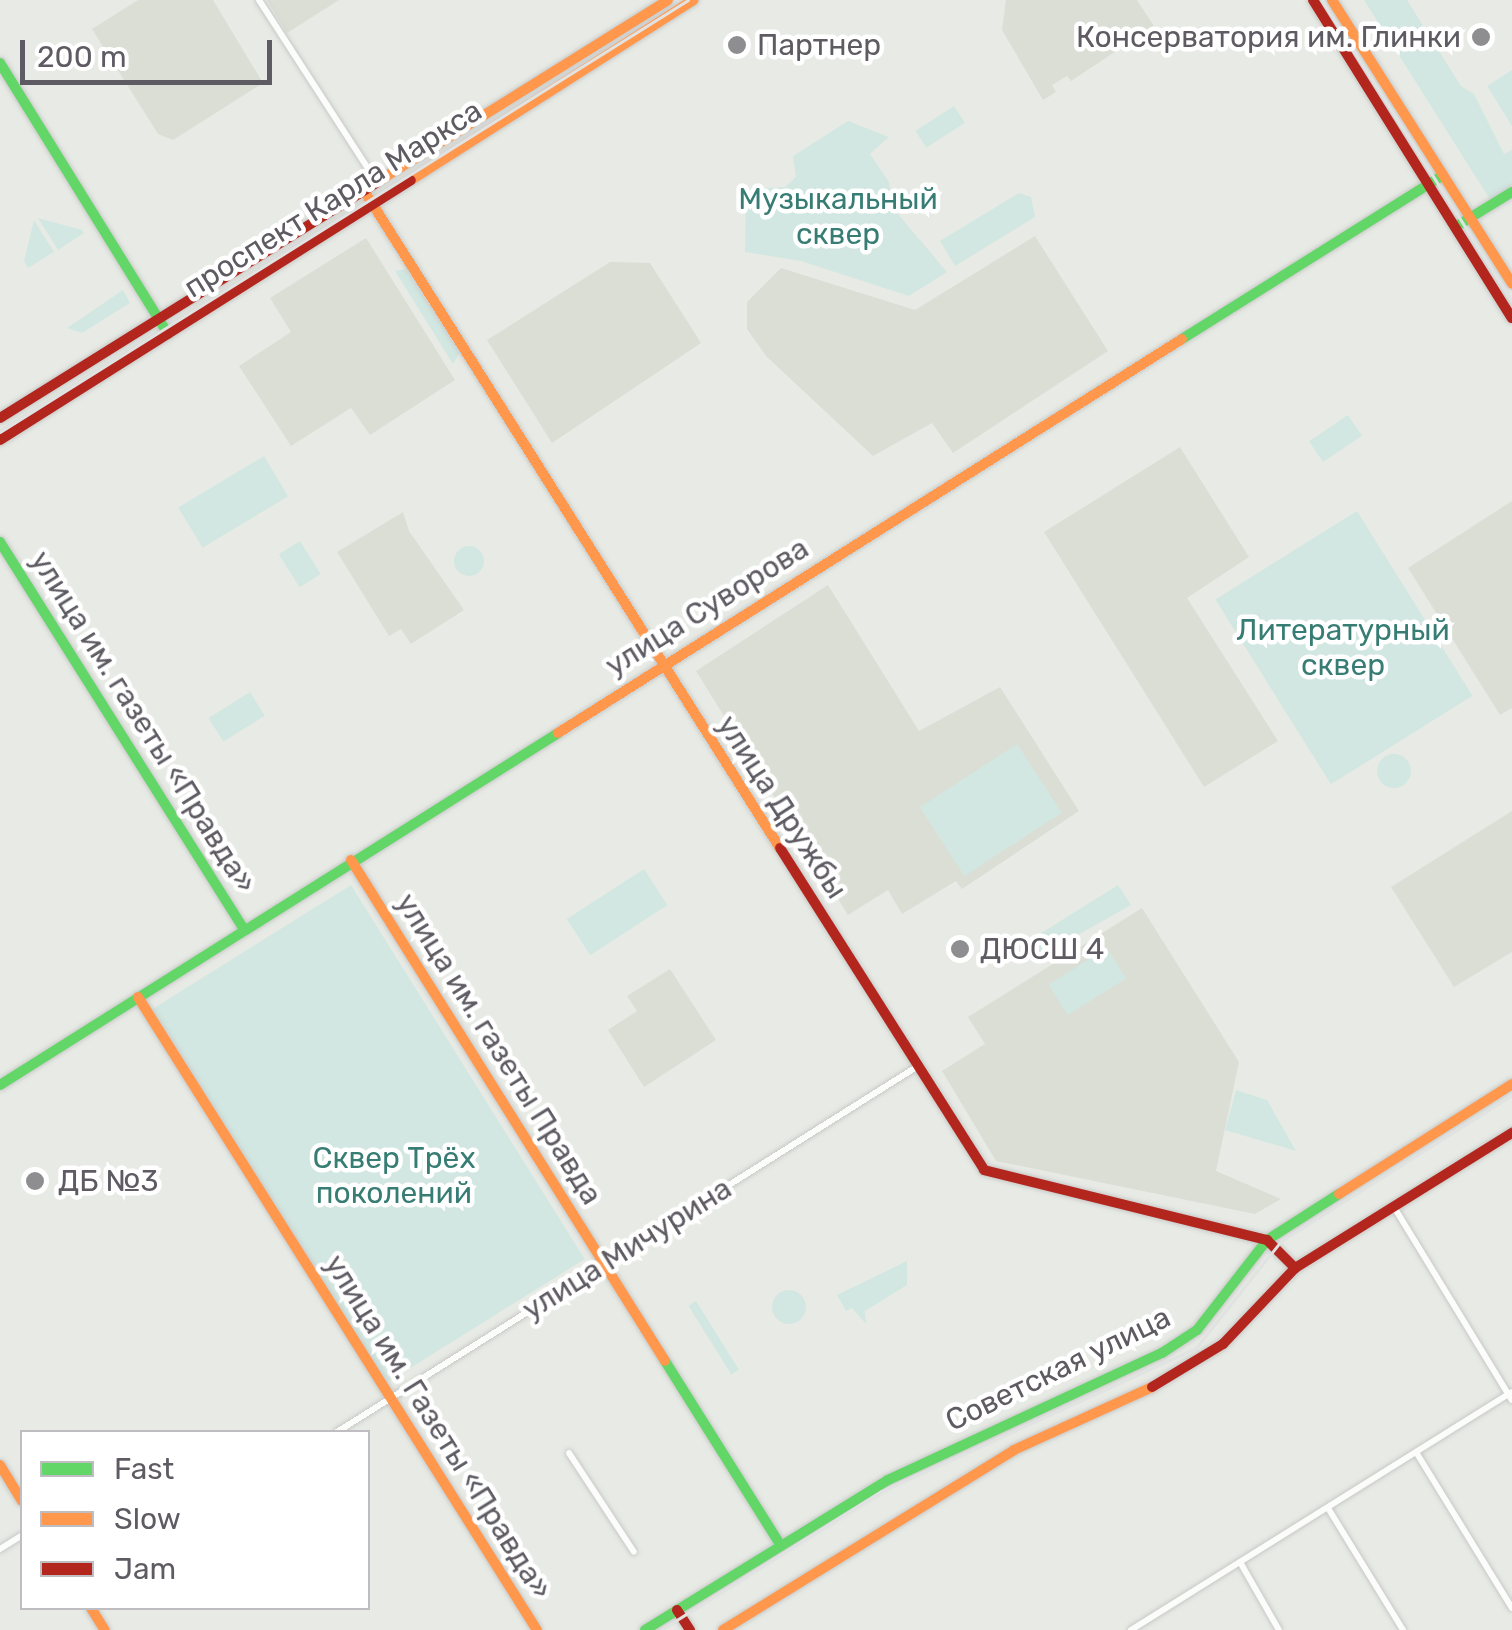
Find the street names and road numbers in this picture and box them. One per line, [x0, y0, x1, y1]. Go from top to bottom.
street label: проспект Карла Маркса [178, 93, 488, 305]
street label: улица Суворова [599, 530, 815, 684]
street label: улица им. газеты «Правда» [23, 544, 263, 900]
street label: улица Дружбы [709, 709, 855, 905]
street label: улица им. газеты Правда [388, 887, 610, 1211]
street label: улица Мичурина [516, 1170, 738, 1328]
street label: улица им. Газеты «Правда» [317, 1248, 559, 1606]
street label: Советская улица [940, 1299, 1176, 1439]

